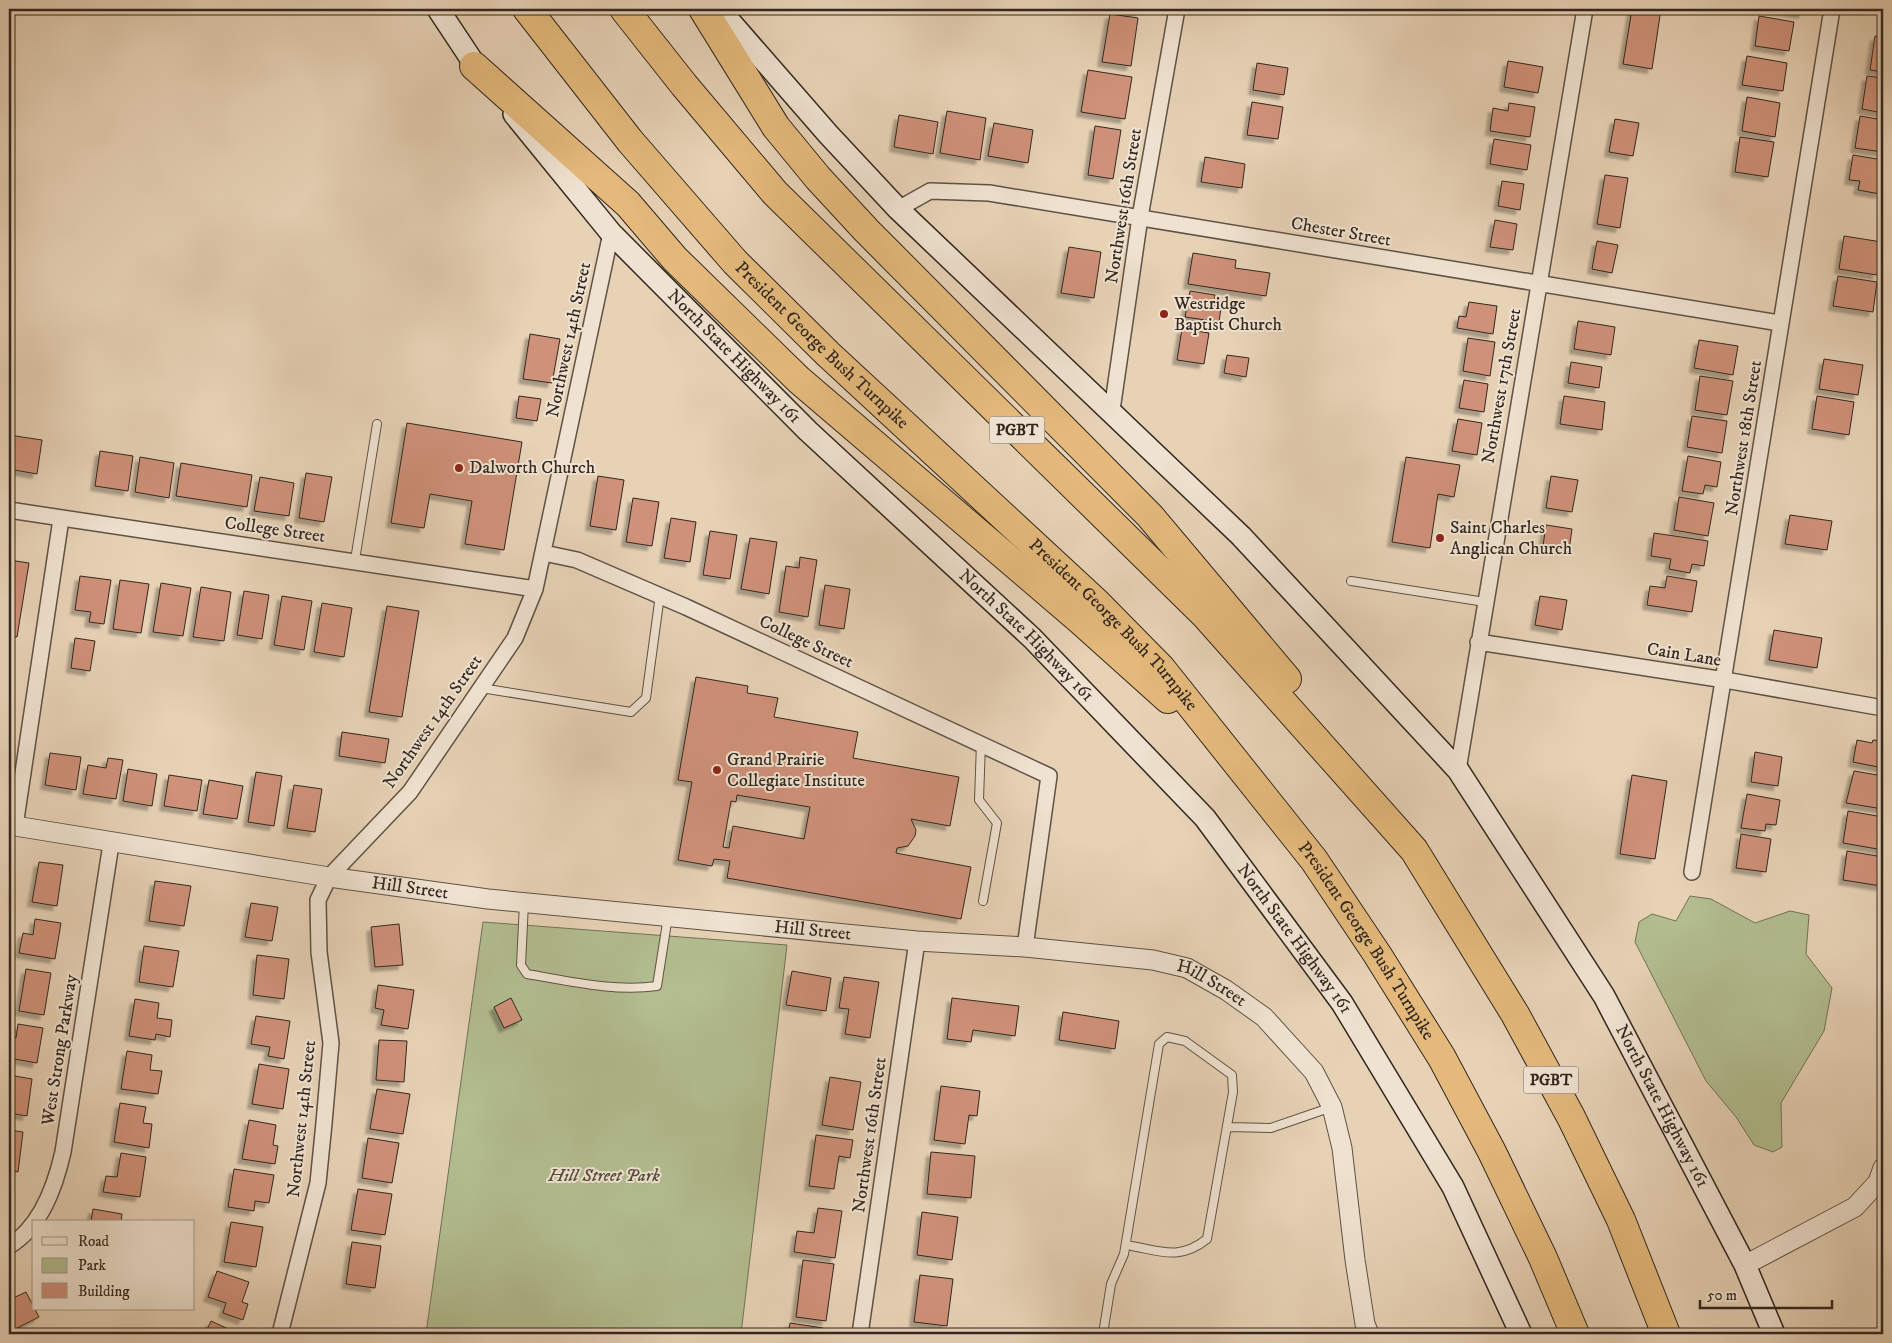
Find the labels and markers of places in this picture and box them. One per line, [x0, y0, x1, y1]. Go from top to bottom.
place label: Westridge Baptist Church [1173, 293, 1282, 336]
marker: Westridge Baptist Church [1158, 308, 1170, 320]
place label: Dalworth Church [469, 457, 596, 479]
marker: Dalworth Church [453, 462, 465, 474]
place label: Saint Charles Anglican Church [1450, 517, 1573, 560]
marker: Saint Charles Anglican Church [1434, 532, 1446, 544]
place label: Grand Prairie Collegiate Institute [727, 749, 865, 792]
marker: Grand Prairie Collegiate Institute [711, 764, 723, 776]

